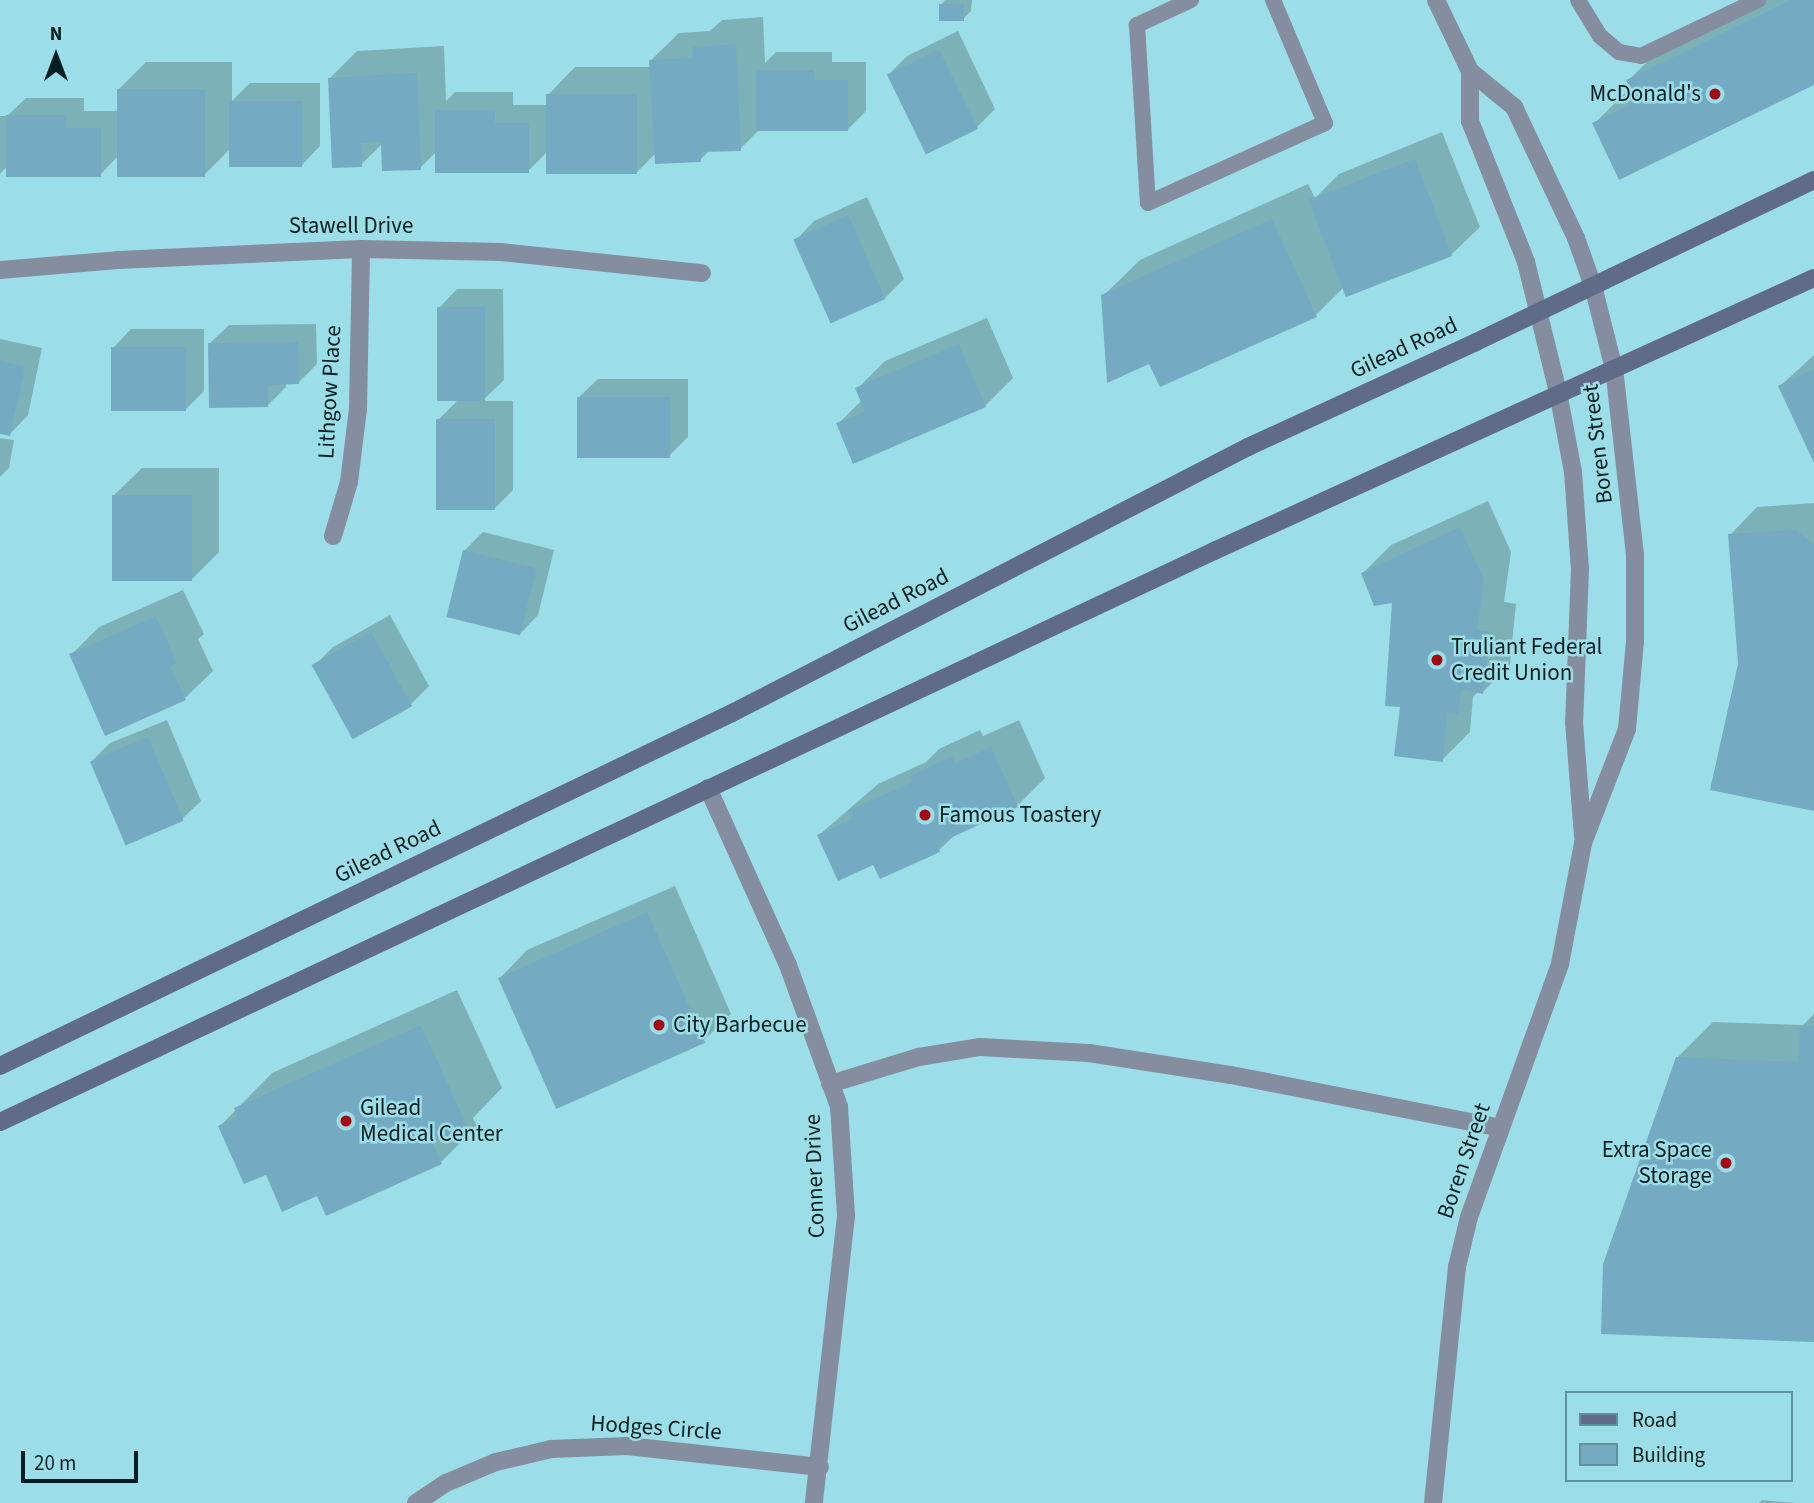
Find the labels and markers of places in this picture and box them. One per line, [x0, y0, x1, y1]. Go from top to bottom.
place label: McDonald's [1589, 80, 1701, 108]
marker: McDonald's [1707, 86, 1723, 102]
place label: Truliant Federal Credit Union [1451, 633, 1602, 687]
marker: Truliant Federal Credit Union [1429, 652, 1445, 668]
place label: Famous Toastery [939, 801, 1101, 829]
marker: Famous Toastery [917, 807, 933, 823]
place label: City Barbecue [673, 1011, 807, 1039]
marker: City Barbecue [651, 1017, 667, 1033]
place label: Gilead Medical Center [360, 1094, 503, 1148]
marker: Gilead Medical Center [338, 1113, 354, 1129]
place label: Extra Space Storage [1602, 1136, 1712, 1190]
marker: Extra Space Storage [1718, 1155, 1734, 1171]

